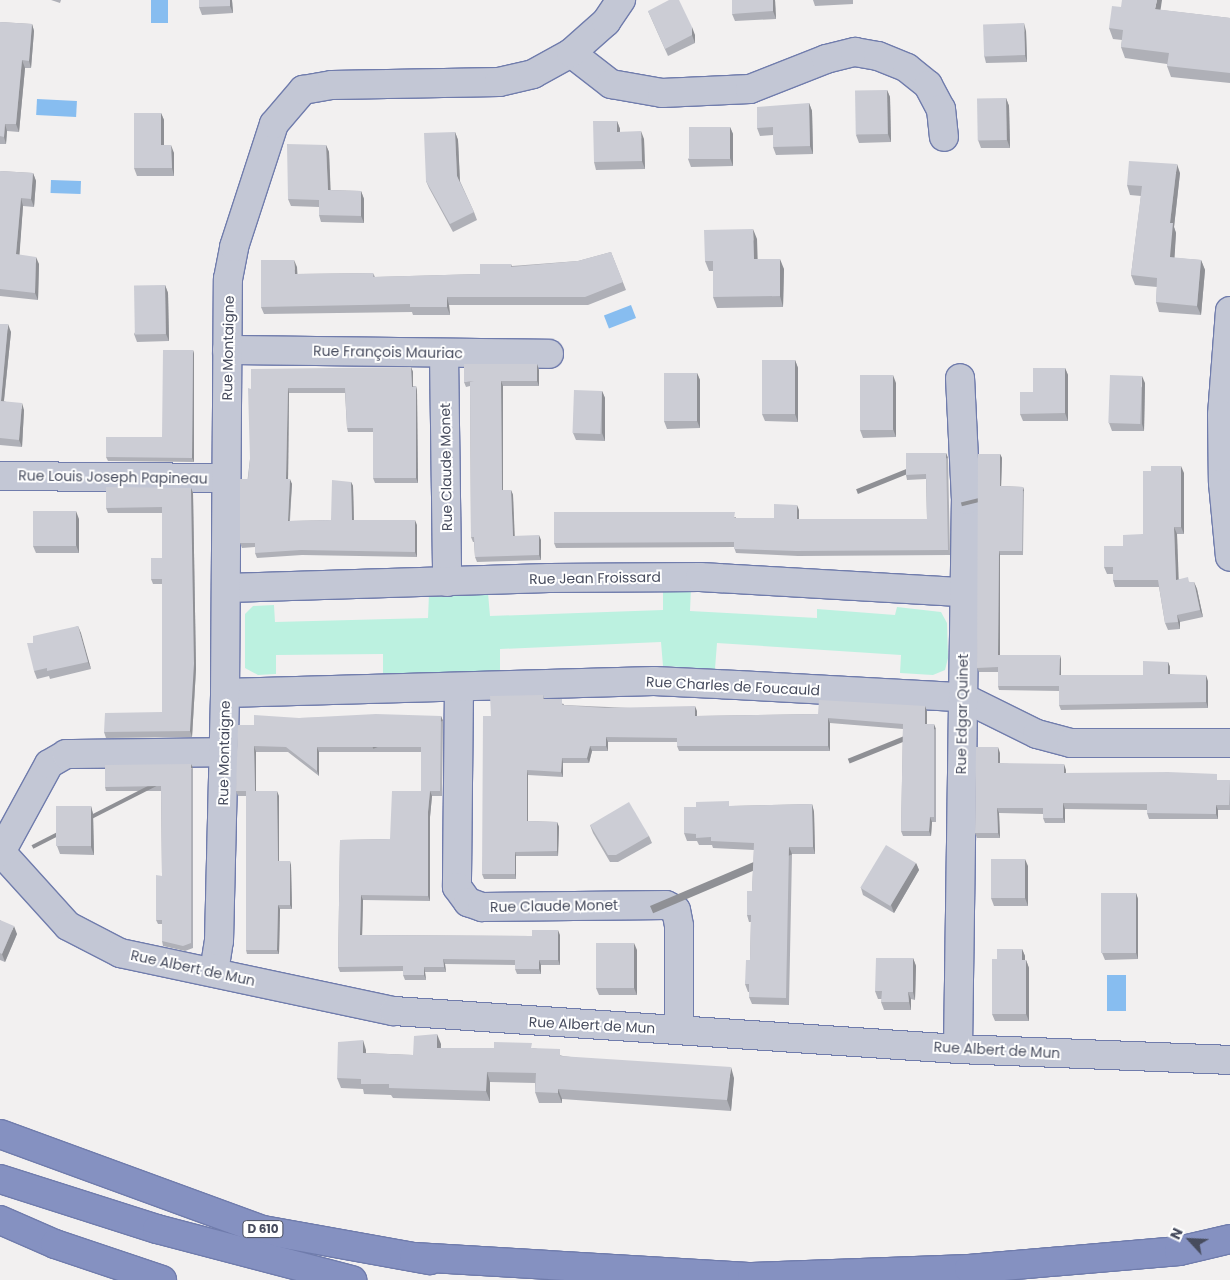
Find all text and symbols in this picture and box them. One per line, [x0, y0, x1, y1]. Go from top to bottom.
street label: Rue Montaigne [219, 295, 237, 401]
street label: Rue François Mauriac [313, 342, 463, 362]
street label: Rue Claude Monet [436, 403, 456, 531]
street label: Rue Louis Joseph Papineau [18, 467, 208, 487]
street label: Rue Jean Froissard [529, 568, 661, 588]
street label: Rue Edgar Quinet [953, 654, 971, 774]
street label: Rue Charles de Foucauld [646, 673, 820, 699]
street label: Rue Montaigne [215, 700, 233, 806]
street label: Rue Claude Monet [490, 896, 618, 916]
street label: Rue Albert de Mun [129, 947, 257, 989]
street label: Rue Albert de Mun [528, 1013, 656, 1037]
street label: Rue Albert de Mun [933, 1038, 1061, 1062]
north arrow [1165, 1215, 1215, 1265]
road number: D 610 [242, 1220, 284, 1238]
text: N [1165, 1225, 1188, 1243]

